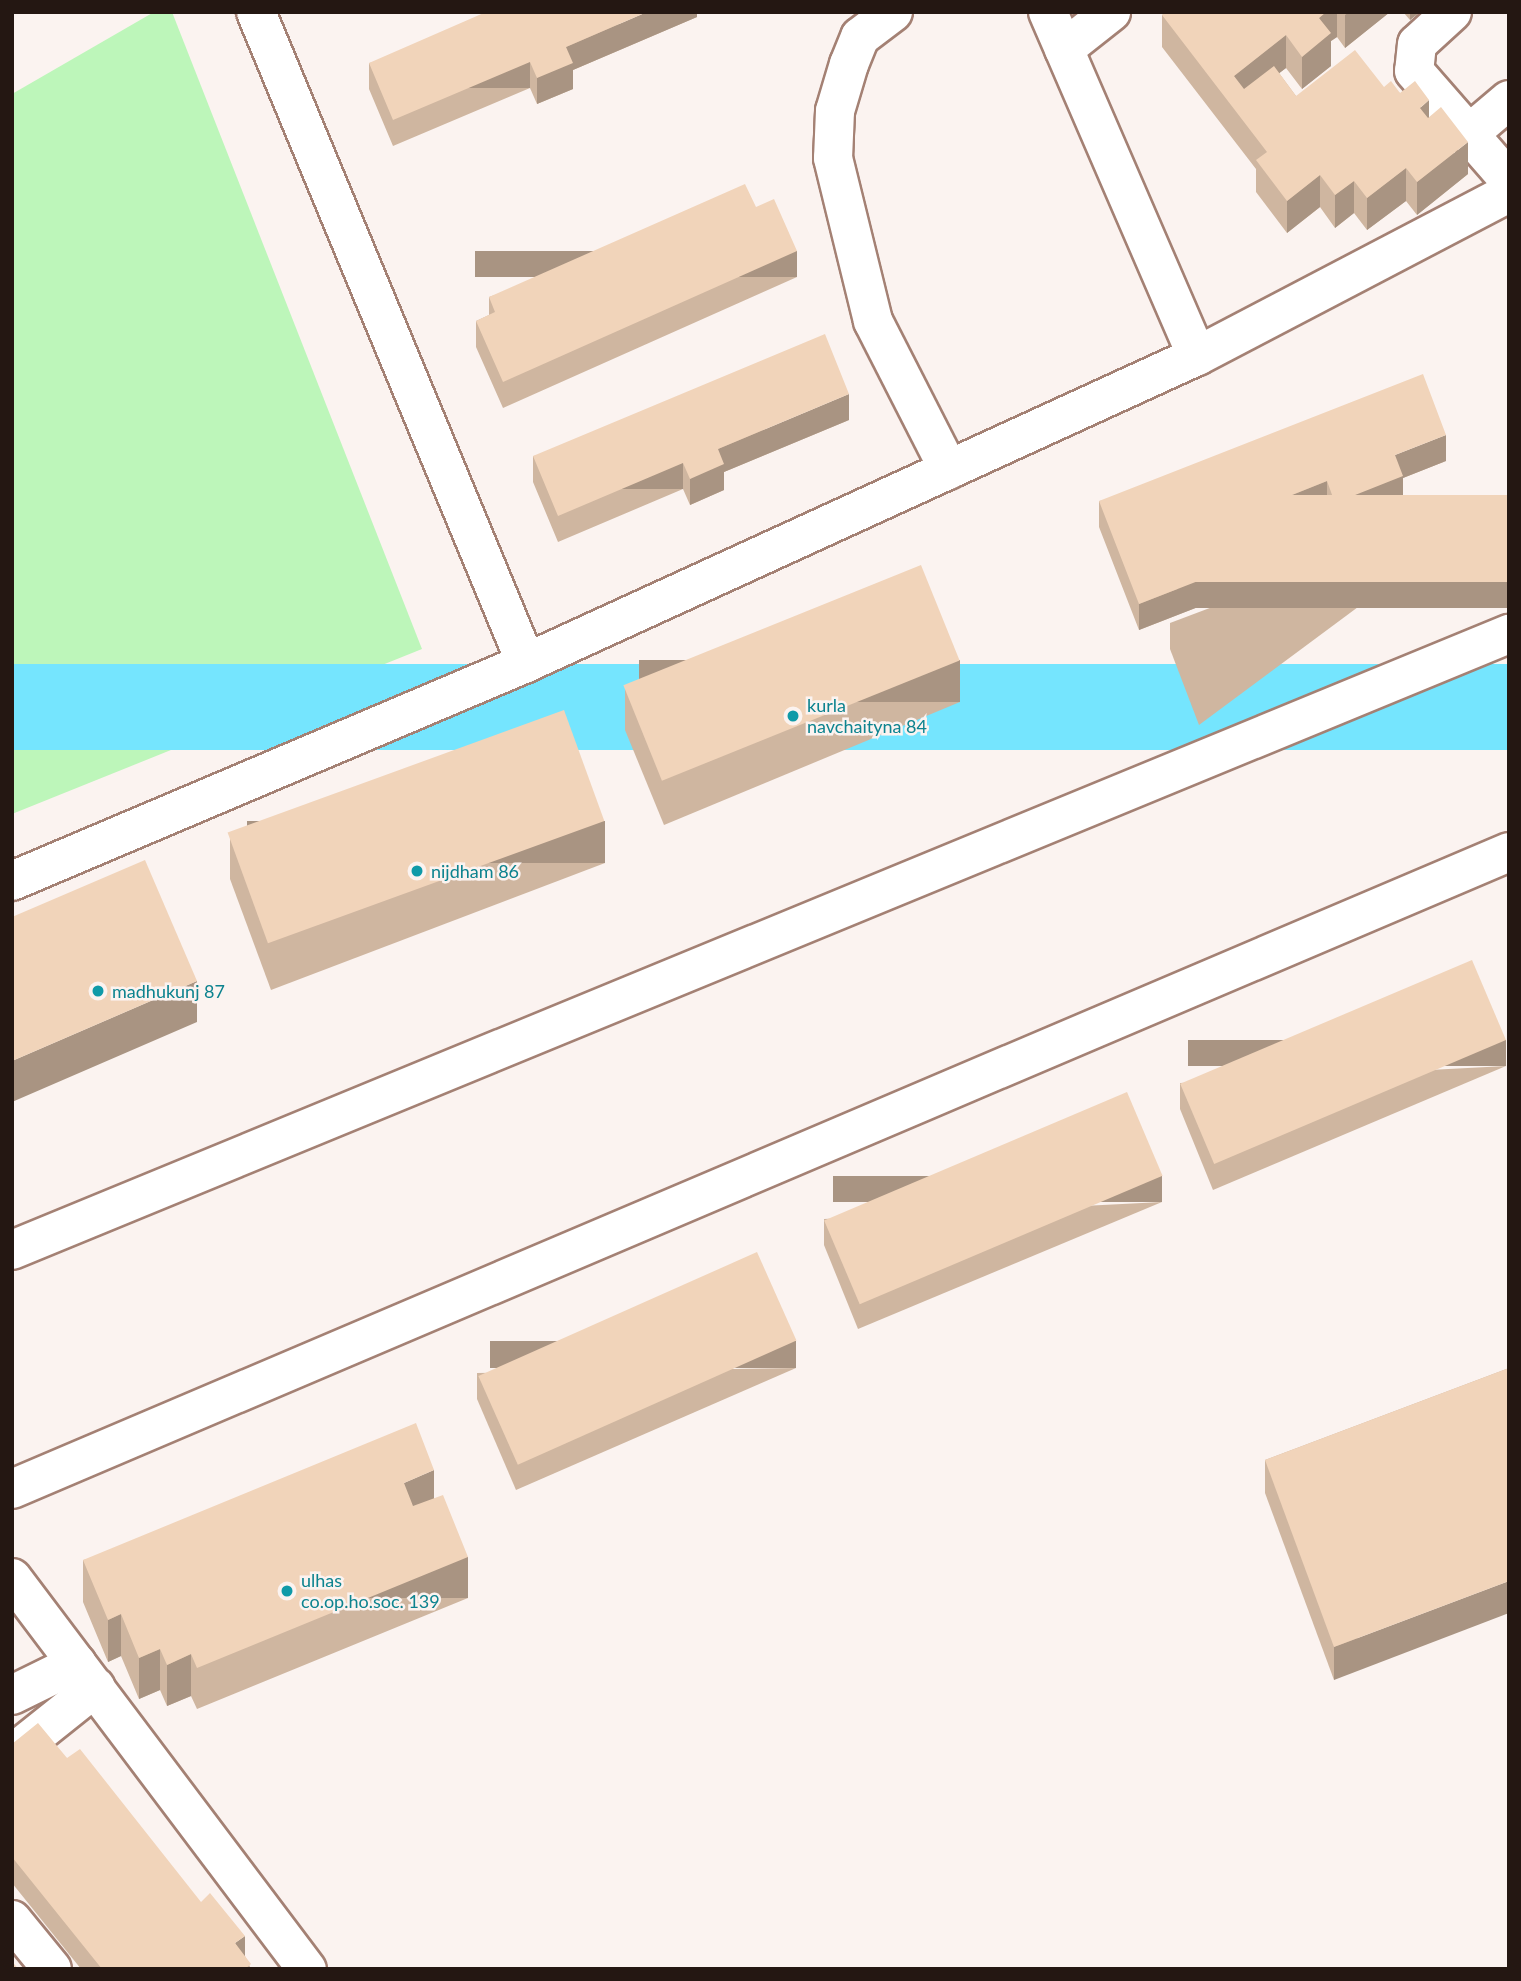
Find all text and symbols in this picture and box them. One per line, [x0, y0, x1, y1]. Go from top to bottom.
place label: kurla navchaityna 84 [807, 695, 927, 738]
marker: kurla navchaityna 84 [785, 708, 801, 724]
place label: nijdham 86 [431, 860, 519, 882]
marker: nijdham 86 [409, 863, 425, 879]
place label: madhukunj 87 [112, 980, 225, 1002]
marker: madhukunj 87 [90, 983, 106, 999]
place label: ulhas co.op.ho.soc. 139 [301, 1570, 440, 1612]
marker: ulhas co.op.ho.soc. 139 [279, 1583, 295, 1599]

